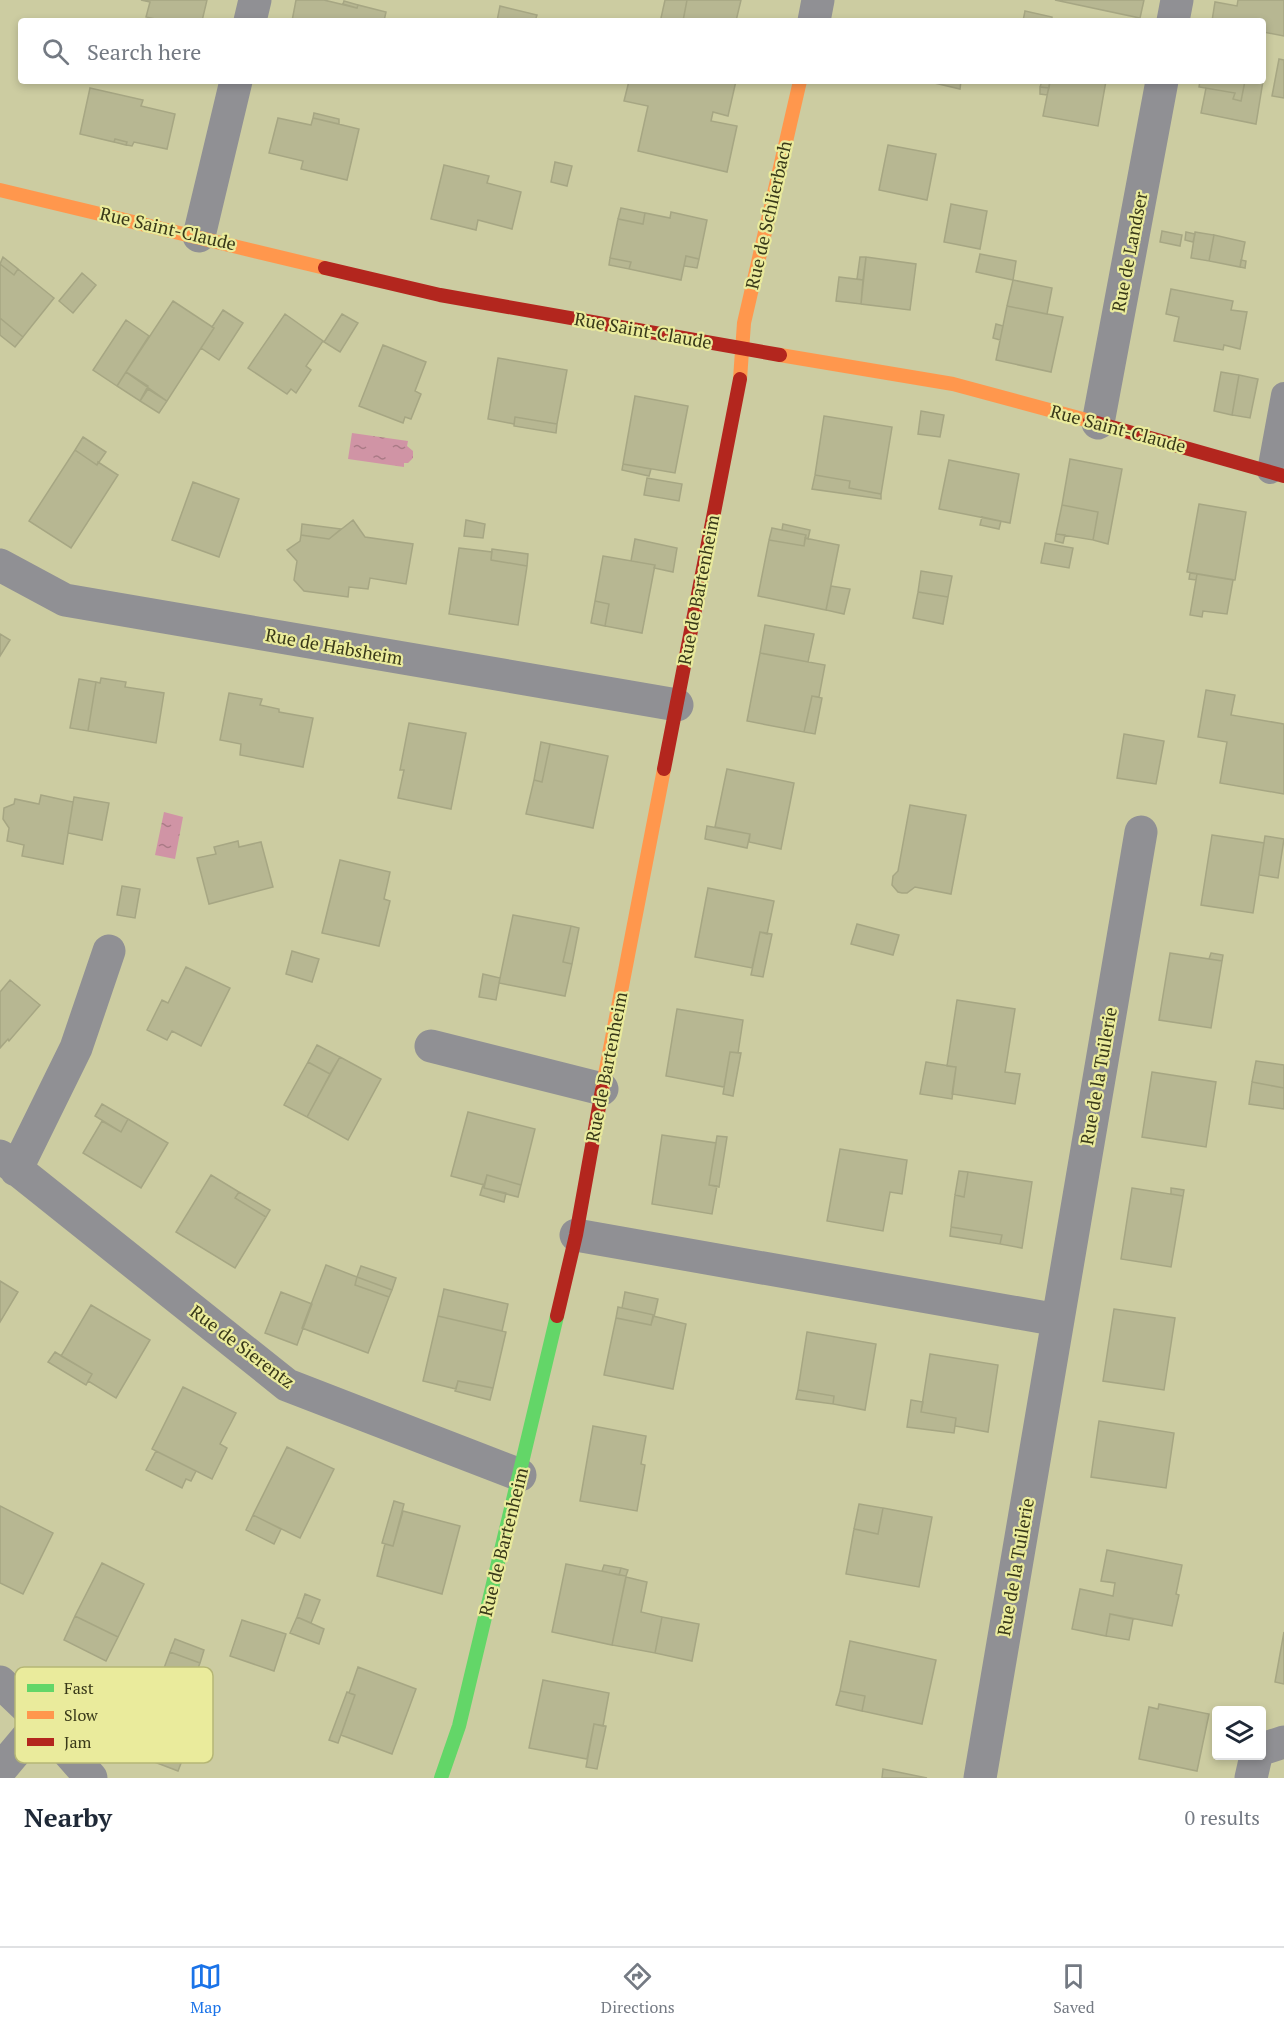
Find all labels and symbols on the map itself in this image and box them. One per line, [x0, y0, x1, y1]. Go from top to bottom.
street label: Rue de Schlierbach [739, 138, 797, 291]
street label: Rue de Landser [1106, 190, 1152, 314]
street label: Rue Saint-Claude [98, 201, 239, 255]
street label: Rue Saint-Claude [573, 306, 714, 354]
street label: Rue Saint-Claude [1048, 398, 1189, 458]
street label: Rue de Bartenheim [672, 512, 724, 667]
street label: Rue de Habsheim [264, 622, 405, 670]
street label: Rue de Bartenheim [580, 989, 632, 1144]
street label: Rue de la Tuilerie [1074, 1005, 1122, 1147]
street label: Rue de Sierentz [186, 1299, 300, 1393]
street label: Rue de Bartenheim [473, 1464, 533, 1619]
street label: Rue de la Tuilerie [991, 1496, 1039, 1638]
legend [15, 1667, 213, 1763]
text: Fast [64, 1677, 94, 1699]
text: Slow [64, 1704, 98, 1726]
text: Jam [64, 1731, 92, 1753]

